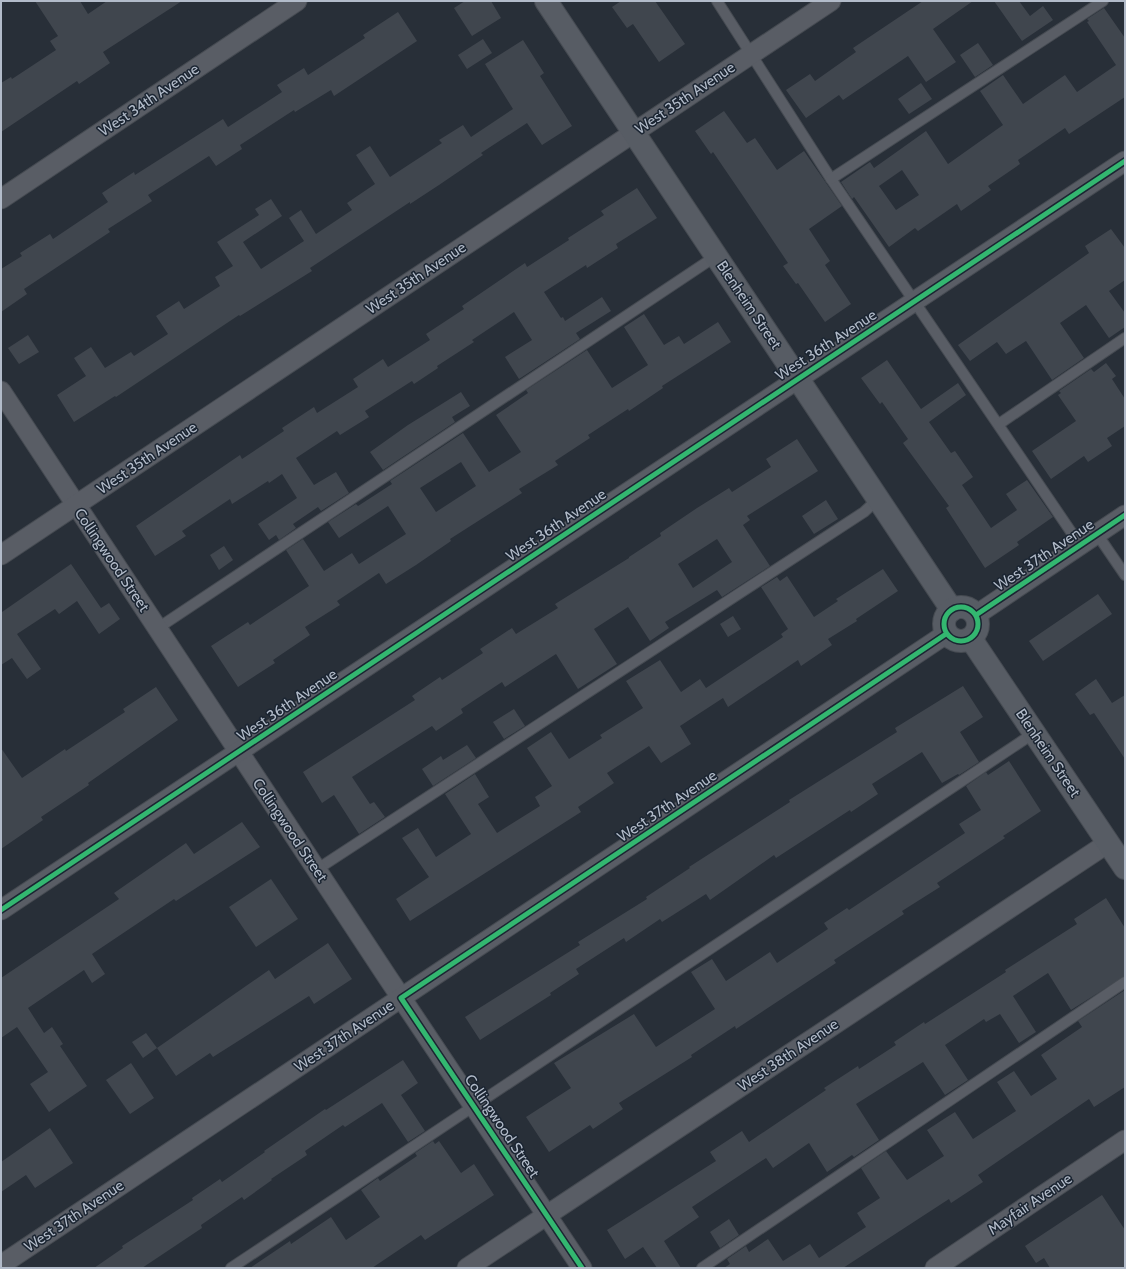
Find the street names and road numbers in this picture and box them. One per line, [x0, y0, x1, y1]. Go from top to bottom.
street label: West 35th Avenue [632, 58, 738, 138]
street label: West 34th Avenue [96, 60, 203, 140]
street label: West 35th Avenue [363, 238, 469, 318]
street label: Blenheim Street [713, 257, 785, 353]
street label: West 36th Avenue [772, 306, 880, 384]
street label: West 35th Avenue [94, 418, 200, 498]
street label: West 36th Avenue [503, 485, 610, 565]
street label: Collingwood Street [71, 505, 153, 615]
street label: West 37th Avenue [991, 515, 1097, 595]
street label: West 36th Avenue [234, 665, 341, 745]
street label: Blenheim Street [1012, 705, 1084, 801]
street label: West 37th Avenue [614, 766, 720, 846]
street label: Collingwood Street [249, 775, 331, 885]
street label: West 37th Avenue [291, 996, 397, 1076]
street label: West 38th Avenue [734, 1015, 842, 1095]
street label: Collingwood Street [461, 1071, 543, 1181]
street label: Mayfair Avenue [985, 1169, 1076, 1239]
street label: West 37th Avenue [21, 1176, 127, 1256]

